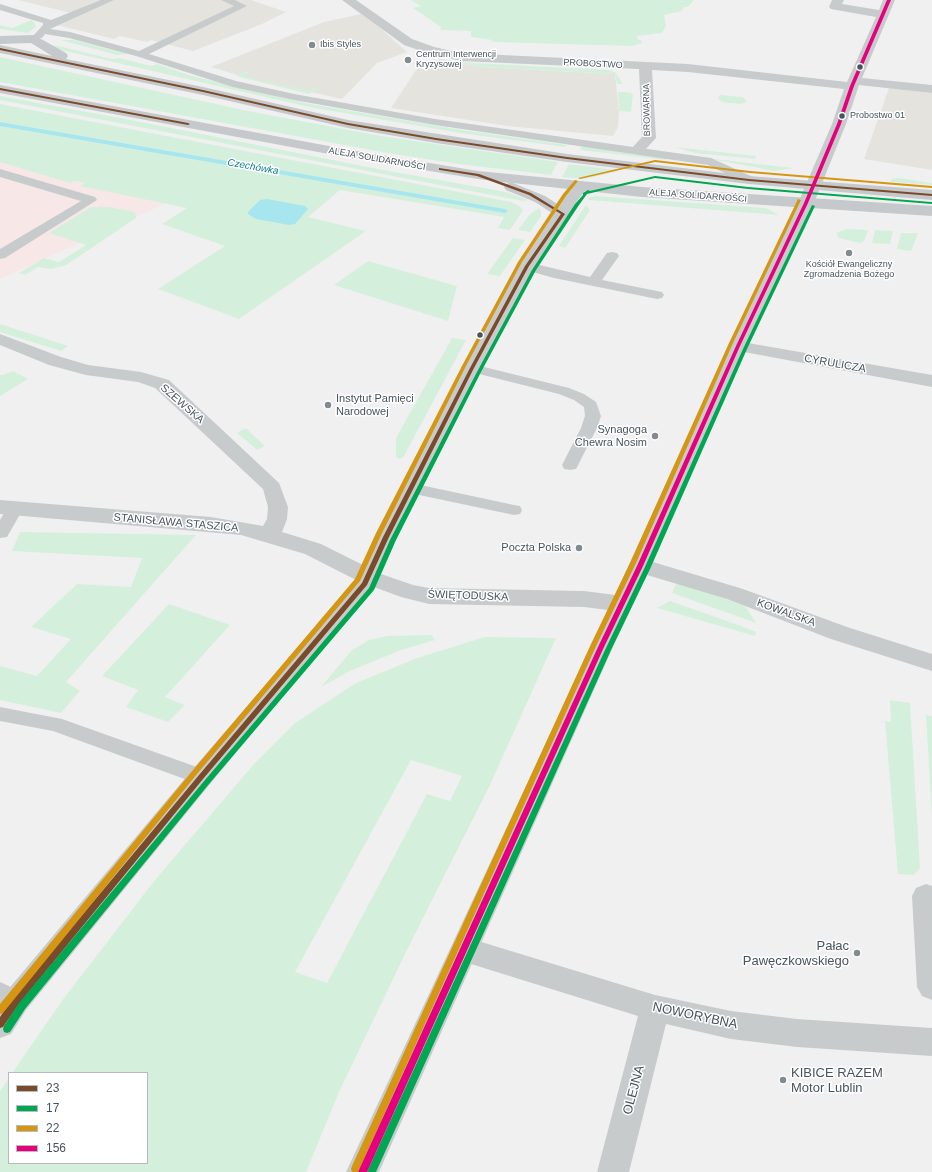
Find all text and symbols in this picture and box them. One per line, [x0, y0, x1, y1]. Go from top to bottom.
marker: Ibis Styles [307, 40, 317, 50]
place label: Ibis Styles [320, 40, 361, 50]
place label: Centrum Interwencji Kryzysowej [416, 50, 496, 71]
marker: Centrum Interwencji Kryzysowej [403, 55, 413, 65]
street label: PROBOSTWO [563, 57, 623, 71]
unlabelled marker [855, 62, 865, 72]
street label: BROWARNA [641, 84, 653, 136]
marker: Probostwo 01 [837, 111, 847, 121]
place label: Probostwo 01 [850, 111, 905, 121]
street label: ALEJA SOLIDARNOŚCI [328, 145, 426, 173]
water label: Czechówka [227, 157, 279, 177]
street label: ALEJA SOLIDARNOŚCI [649, 187, 747, 205]
marker: Kościół Ewangeliczny Zgromadzenia Bożego [844, 248, 854, 258]
place label: Kościół Ewangeliczny Zgromadzenia Bożego [804, 260, 894, 281]
unlabelled marker [475, 330, 485, 340]
street label: CYRULICZA [803, 352, 867, 376]
street label: SZEWSKA [157, 381, 207, 427]
place label: Instytut Pamięci Narodowej [336, 392, 414, 418]
marker: Instytut Pamięci Narodowej [323, 400, 333, 410]
place label: Synagoga Chewra Nosim [575, 423, 647, 449]
marker: Synagoga Chewra Nosim [650, 431, 660, 441]
street label: STANISŁAWA STASZICA [113, 511, 239, 535]
place label: Poczta Polska [501, 541, 571, 555]
marker: Poczta Polska [574, 543, 584, 553]
street label: ŚWIĘTODUSKA [427, 588, 509, 604]
street label: KOWALSKA [755, 596, 817, 630]
place label: Pałac Pawęczkowskiego [743, 938, 849, 969]
marker: Pałac Pawęczkowskiego [852, 948, 862, 958]
street label: NOWORYBNA [651, 999, 739, 1033]
street label: OLEJNA [620, 1064, 648, 1116]
place label: KIBICE RAZEM Motor Lublin [791, 1065, 883, 1096]
legend [8, 1072, 148, 1164]
marker: KIBICE RAZEM Motor Lublin [778, 1075, 788, 1085]
text: 23 [46, 1081, 59, 1095]
text: 17 [46, 1101, 59, 1115]
text: 22 [46, 1121, 59, 1135]
text: 156 [46, 1141, 66, 1155]

